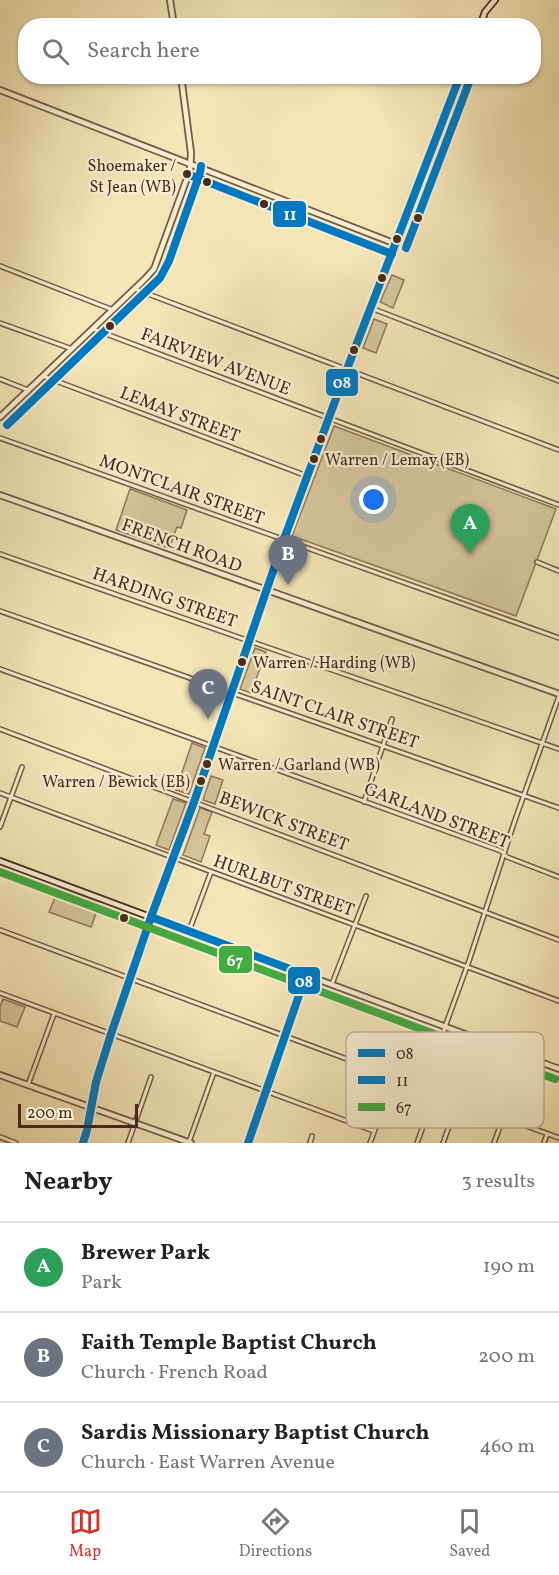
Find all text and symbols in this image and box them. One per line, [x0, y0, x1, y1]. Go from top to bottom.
search box [18, 18, 541, 84]
icon: search [39, 35, 72, 68]
text: Search here [87, 36, 200, 67]
place label: Shoemaker / St Jean (WB) [88, 156, 176, 199]
marker: Shoemaker / St Jean (WB) [181, 168, 193, 180]
unlabelled marker [201, 176, 213, 188]
unlabelled marker [258, 198, 270, 210]
line badge: 11 [272, 200, 307, 228]
text: 11 [284, 205, 296, 227]
unlabelled marker [412, 212, 424, 224]
unlabelled marker [391, 233, 403, 245]
unlabelled marker [376, 272, 388, 284]
unlabelled marker [104, 320, 116, 332]
street label: FAIRVIEW AVENUE [137, 322, 294, 403]
unlabelled marker [348, 344, 360, 356]
line badge: 08 [325, 368, 359, 397]
text: 08 [333, 373, 351, 395]
street label: LEMAY STREET [116, 381, 244, 450]
unlabelled marker [315, 433, 327, 445]
street label: MONTCLAIR STREET [96, 449, 268, 532]
place label: Warren / Lemay (EB) [325, 450, 469, 472]
marker: Warren / Lemay (EB) [308, 453, 320, 465]
your location [359, 485, 388, 514]
pin: A [450, 504, 490, 554]
street label: FRENCH ROAD [118, 513, 245, 580]
pin: B [268, 536, 308, 585]
street label: HARDING STREET [89, 562, 241, 635]
place label: Warren / Harding (WB) [253, 653, 416, 675]
marker: Warren / Harding (WB) [236, 656, 248, 668]
pin: C [188, 670, 228, 719]
street label: SAINT CLAIR STREET [247, 675, 422, 756]
place label: Warren / Garland (WB) [218, 755, 380, 777]
marker: Warren / Garland (WB) [201, 758, 213, 770]
place label: Warren / Bewick (EB) [42, 772, 190, 794]
marker: Warren / Bewick (EB) [195, 775, 207, 787]
street label: GARLAND STREET [360, 777, 513, 856]
street label: BEWICK STREET [215, 786, 352, 859]
street label: HURLBUT STREET [209, 849, 358, 924]
unlabelled marker [118, 912, 130, 924]
line badge: 67 [218, 945, 253, 974]
text: 67 [227, 951, 244, 973]
line badge: 08 [287, 966, 321, 995]
text: 08 [295, 972, 313, 994]
legend [346, 1032, 544, 1128]
text: 08 [396, 1044, 414, 1066]
text: 11 [396, 1071, 408, 1093]
text: 67 [396, 1098, 412, 1120]
scale bar [18, 1101, 138, 1128]
text: 200 m [27, 1103, 72, 1125]
text: Nearby [24, 1164, 113, 1200]
text: 3 results [461, 1168, 535, 1196]
text: Brewer Park [81, 1238, 210, 1269]
text: A [36, 1253, 51, 1281]
text: 190 m [483, 1253, 535, 1281]
text: Park [81, 1269, 122, 1297]
text: Faith Temple Baptist Church [81, 1328, 377, 1359]
text: B [37, 1343, 50, 1371]
text: 200 m [478, 1343, 535, 1371]
text: Church · French Road [81, 1359, 268, 1387]
text: Sardis Missionary Baptist Church [81, 1418, 430, 1449]
text: C [37, 1433, 50, 1461]
text: 460 m [479, 1433, 535, 1461]
text: Church · East Warren Avenue [81, 1449, 335, 1477]
tab: Map [69, 1505, 102, 1563]
tab: Directions [239, 1505, 312, 1563]
tab: Saved [449, 1505, 490, 1563]

